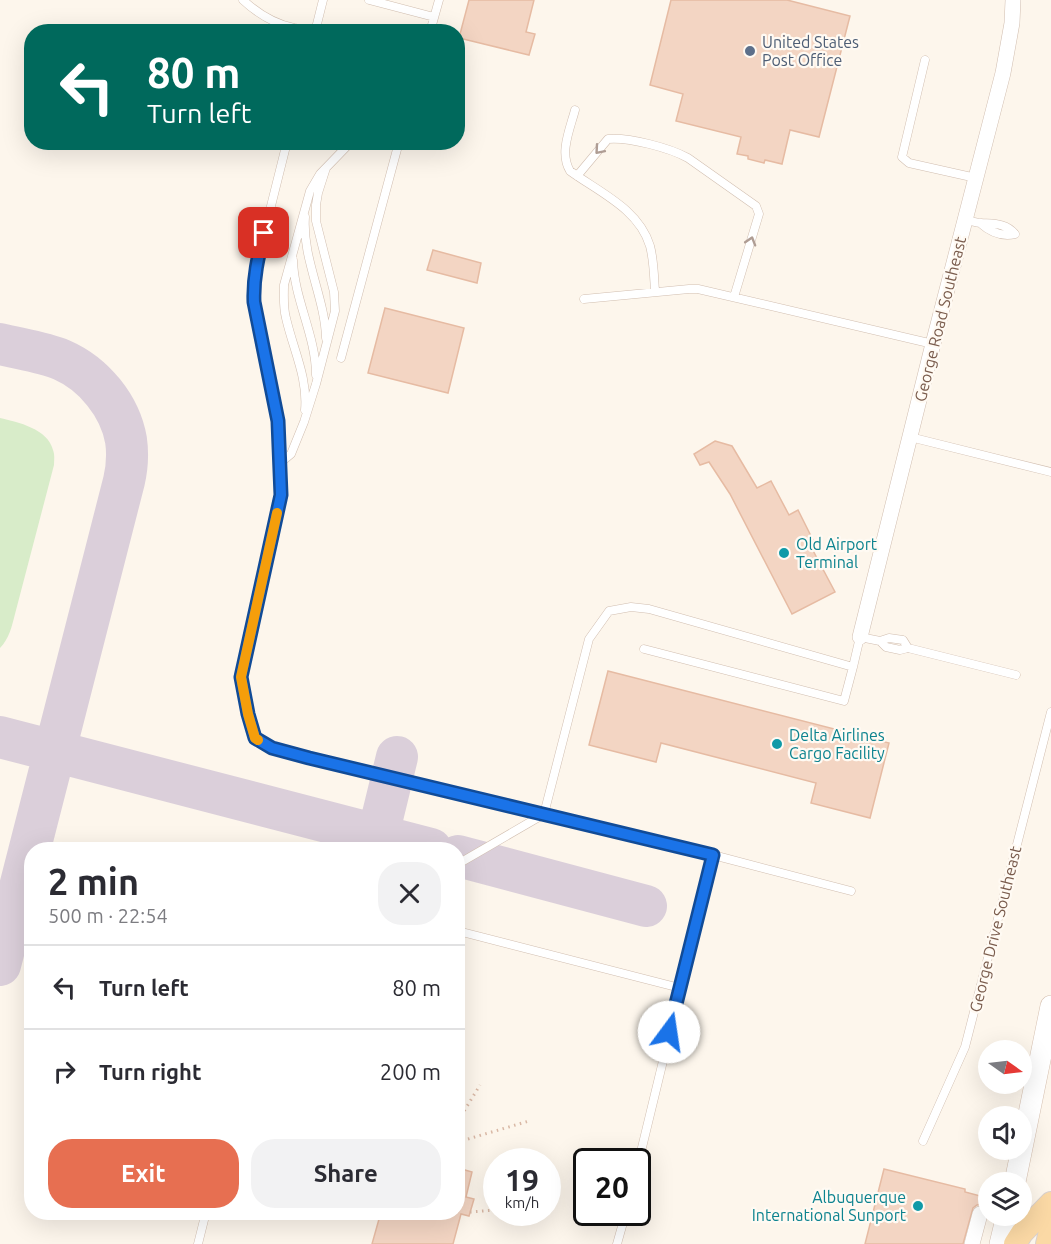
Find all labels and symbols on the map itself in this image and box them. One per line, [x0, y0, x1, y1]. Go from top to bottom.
place label: United States Post Office [762, 33, 859, 69]
marker: United States Post Office [743, 44, 757, 58]
one-way arrow [596, 143, 607, 154]
pin [238, 207, 289, 258]
street label: George Road Southeast [911, 234, 969, 404]
one-way arrow [743, 236, 756, 247]
place label: Old Airport Terminal [796, 535, 878, 571]
marker: Old Airport Terminal [777, 546, 791, 560]
place label: Delta Airlines Cargo Facility [789, 726, 885, 762]
marker: Delta Airlines Cargo Facility [770, 737, 784, 751]
street label: George Drive Southeast [966, 843, 1025, 1014]
position arrow [637, 1000, 701, 1064]
north arrow [978, 1040, 1032, 1094]
speed limit sign: 20 [573, 1148, 651, 1226]
place label: Albuquerque International Sunport [752, 1188, 907, 1224]
marker: Albuquerque International Sunport [911, 1199, 925, 1213]

